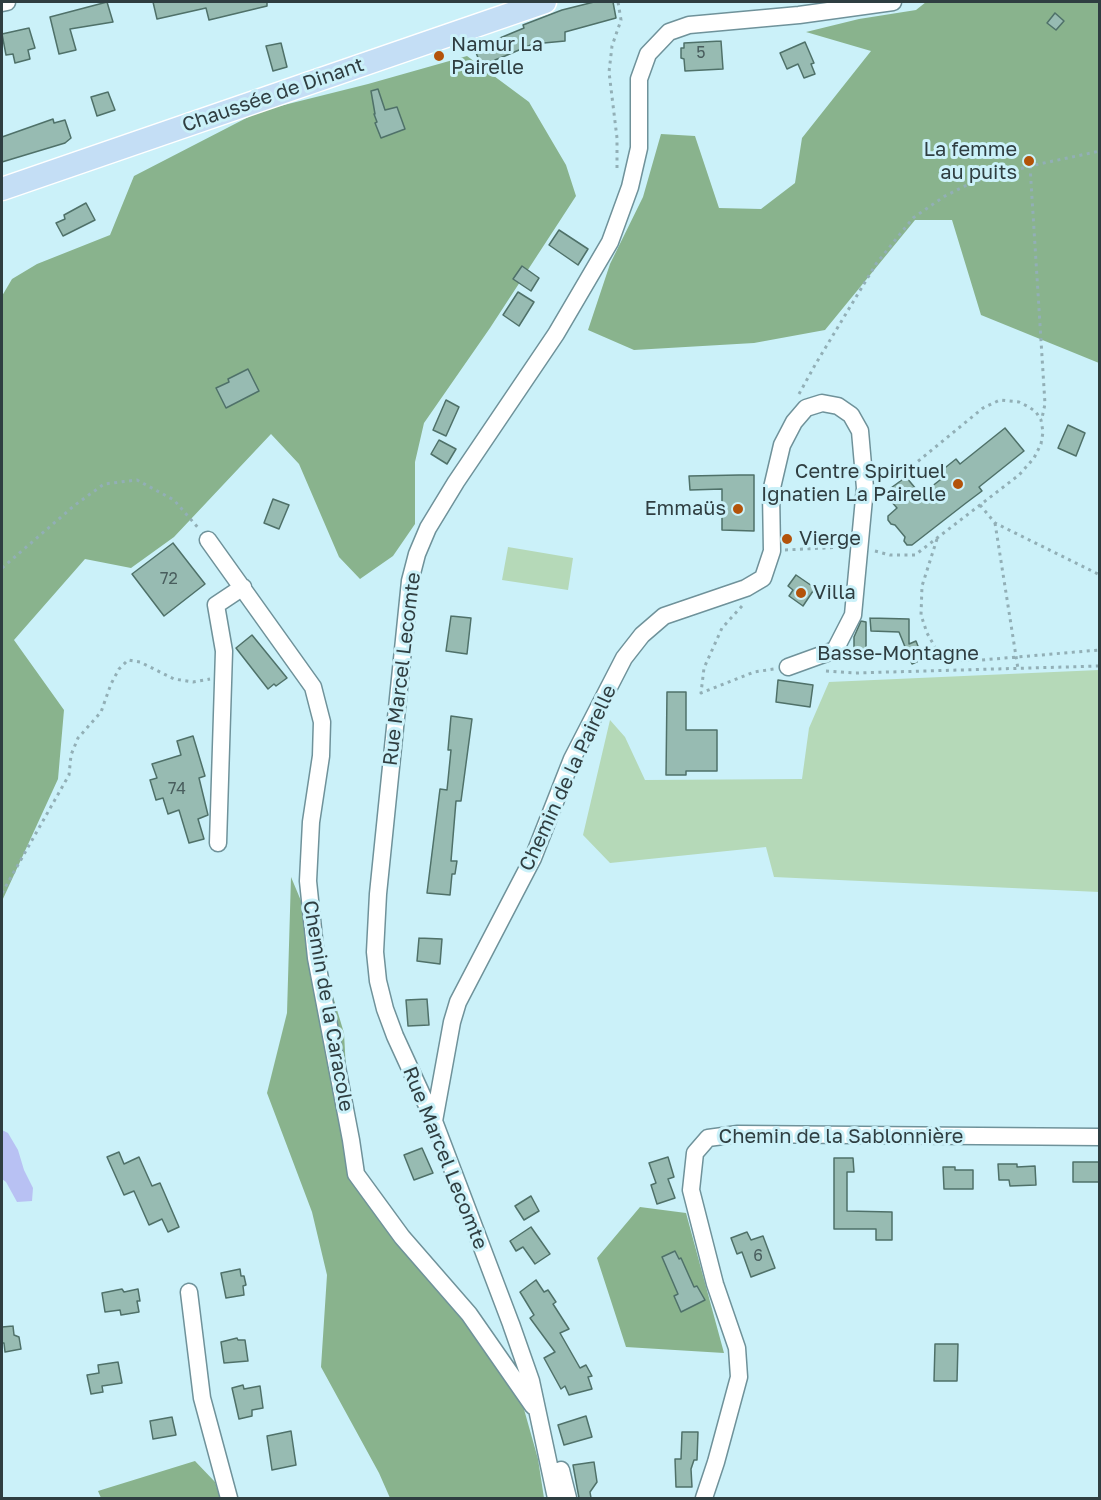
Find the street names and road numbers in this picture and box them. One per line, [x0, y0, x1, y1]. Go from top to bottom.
street label: Chaussée de Dinant [179, 53, 367, 137]
street label: Rue Marcel Lecomte [378, 571, 426, 767]
street label: Basse-Montagne [817, 642, 979, 666]
street label: Chemin de la Pairelle [514, 681, 622, 875]
street label: Chemin de la Caracole [298, 899, 358, 1113]
street label: Rue Marcel Lecomte [397, 1063, 493, 1253]
street label: Chemin de la Sablonnière [719, 1125, 963, 1149]

